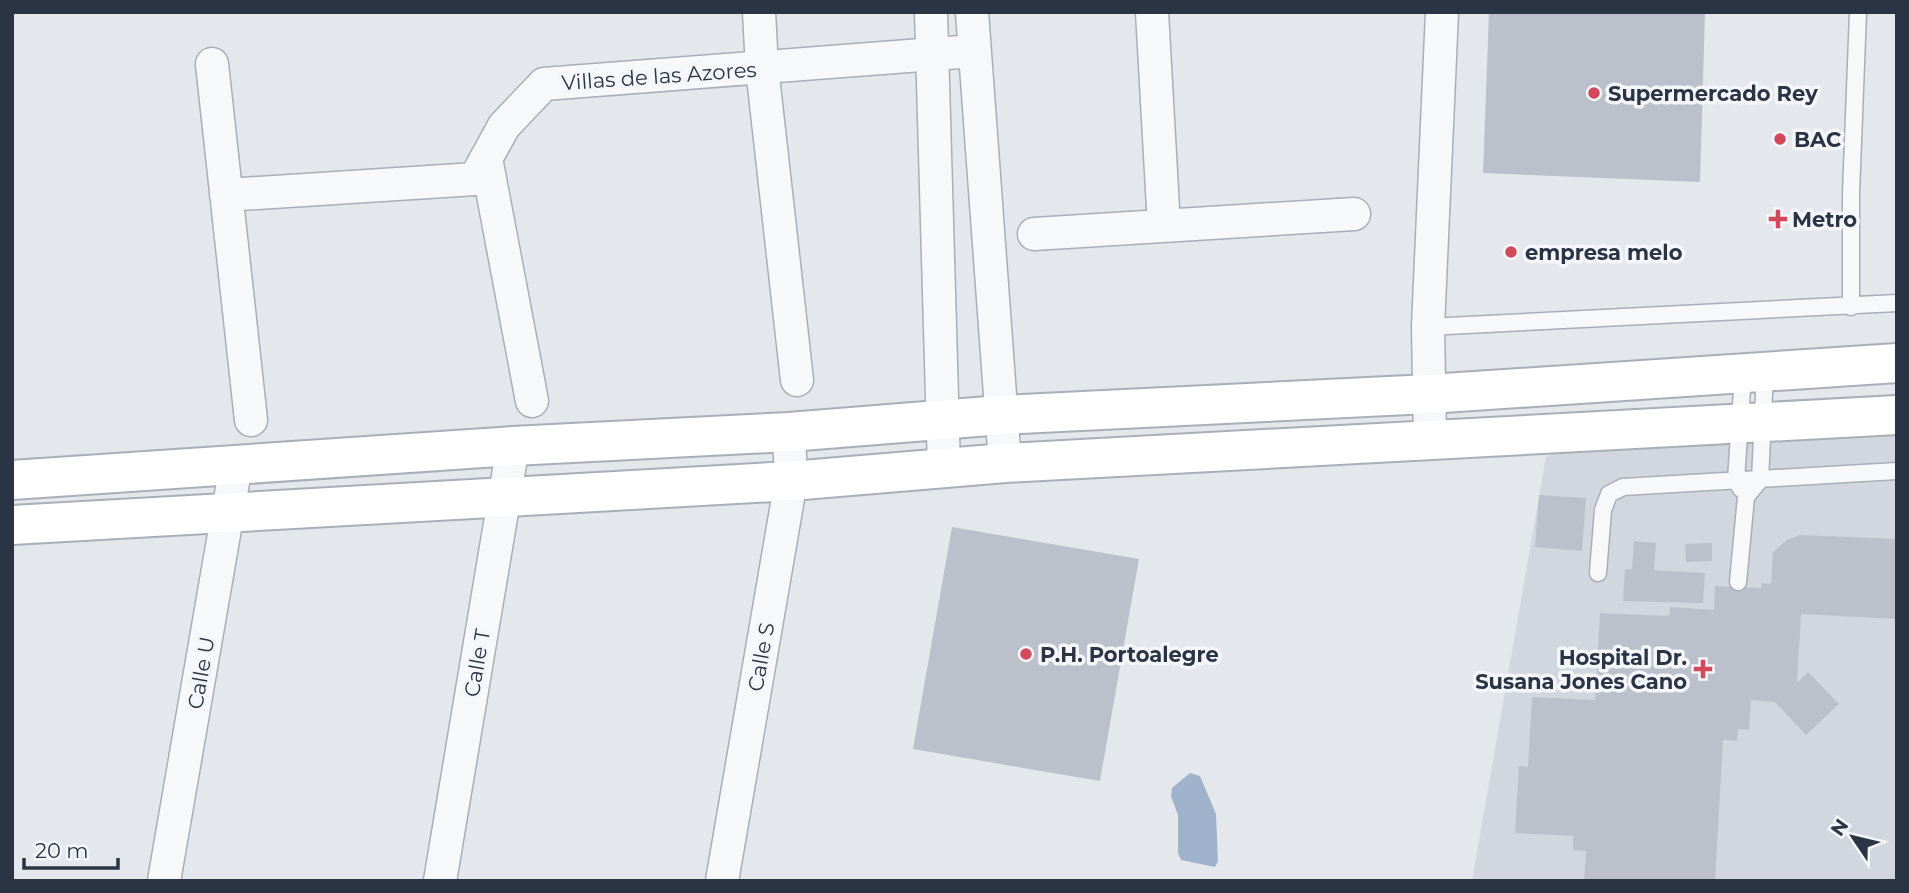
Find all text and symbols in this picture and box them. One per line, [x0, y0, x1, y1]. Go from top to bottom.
street label: Villas de las Azores [561, 57, 757, 95]
place label: Supermercado Rey [1608, 81, 1818, 106]
marker: Supermercado Rey [1586, 85, 1602, 101]
place label: BAC [1794, 127, 1841, 152]
marker: BAC [1772, 131, 1788, 147]
place label: Metro [1792, 207, 1857, 232]
marker: Metro [1770, 211, 1786, 227]
place label: empresa melo [1525, 240, 1683, 265]
marker: empresa melo [1503, 244, 1519, 260]
street label: Calle S [743, 621, 779, 693]
street label: Calle T [459, 627, 495, 699]
street label: Calle U [182, 635, 220, 711]
place label: P.H. Portoalegre [1040, 642, 1219, 667]
place label: Hospital Dr. Susana Jones Cano [1475, 645, 1687, 694]
marker: P.H. Portoalegre [1018, 646, 1034, 662]
marker: Hospital Dr. Susana Jones Cano [1693, 659, 1713, 679]
north arrow [1818, 802, 1888, 872]
text: N [1826, 815, 1853, 840]
scale bar [24, 826, 119, 870]
text: 20 m [35, 838, 89, 863]

